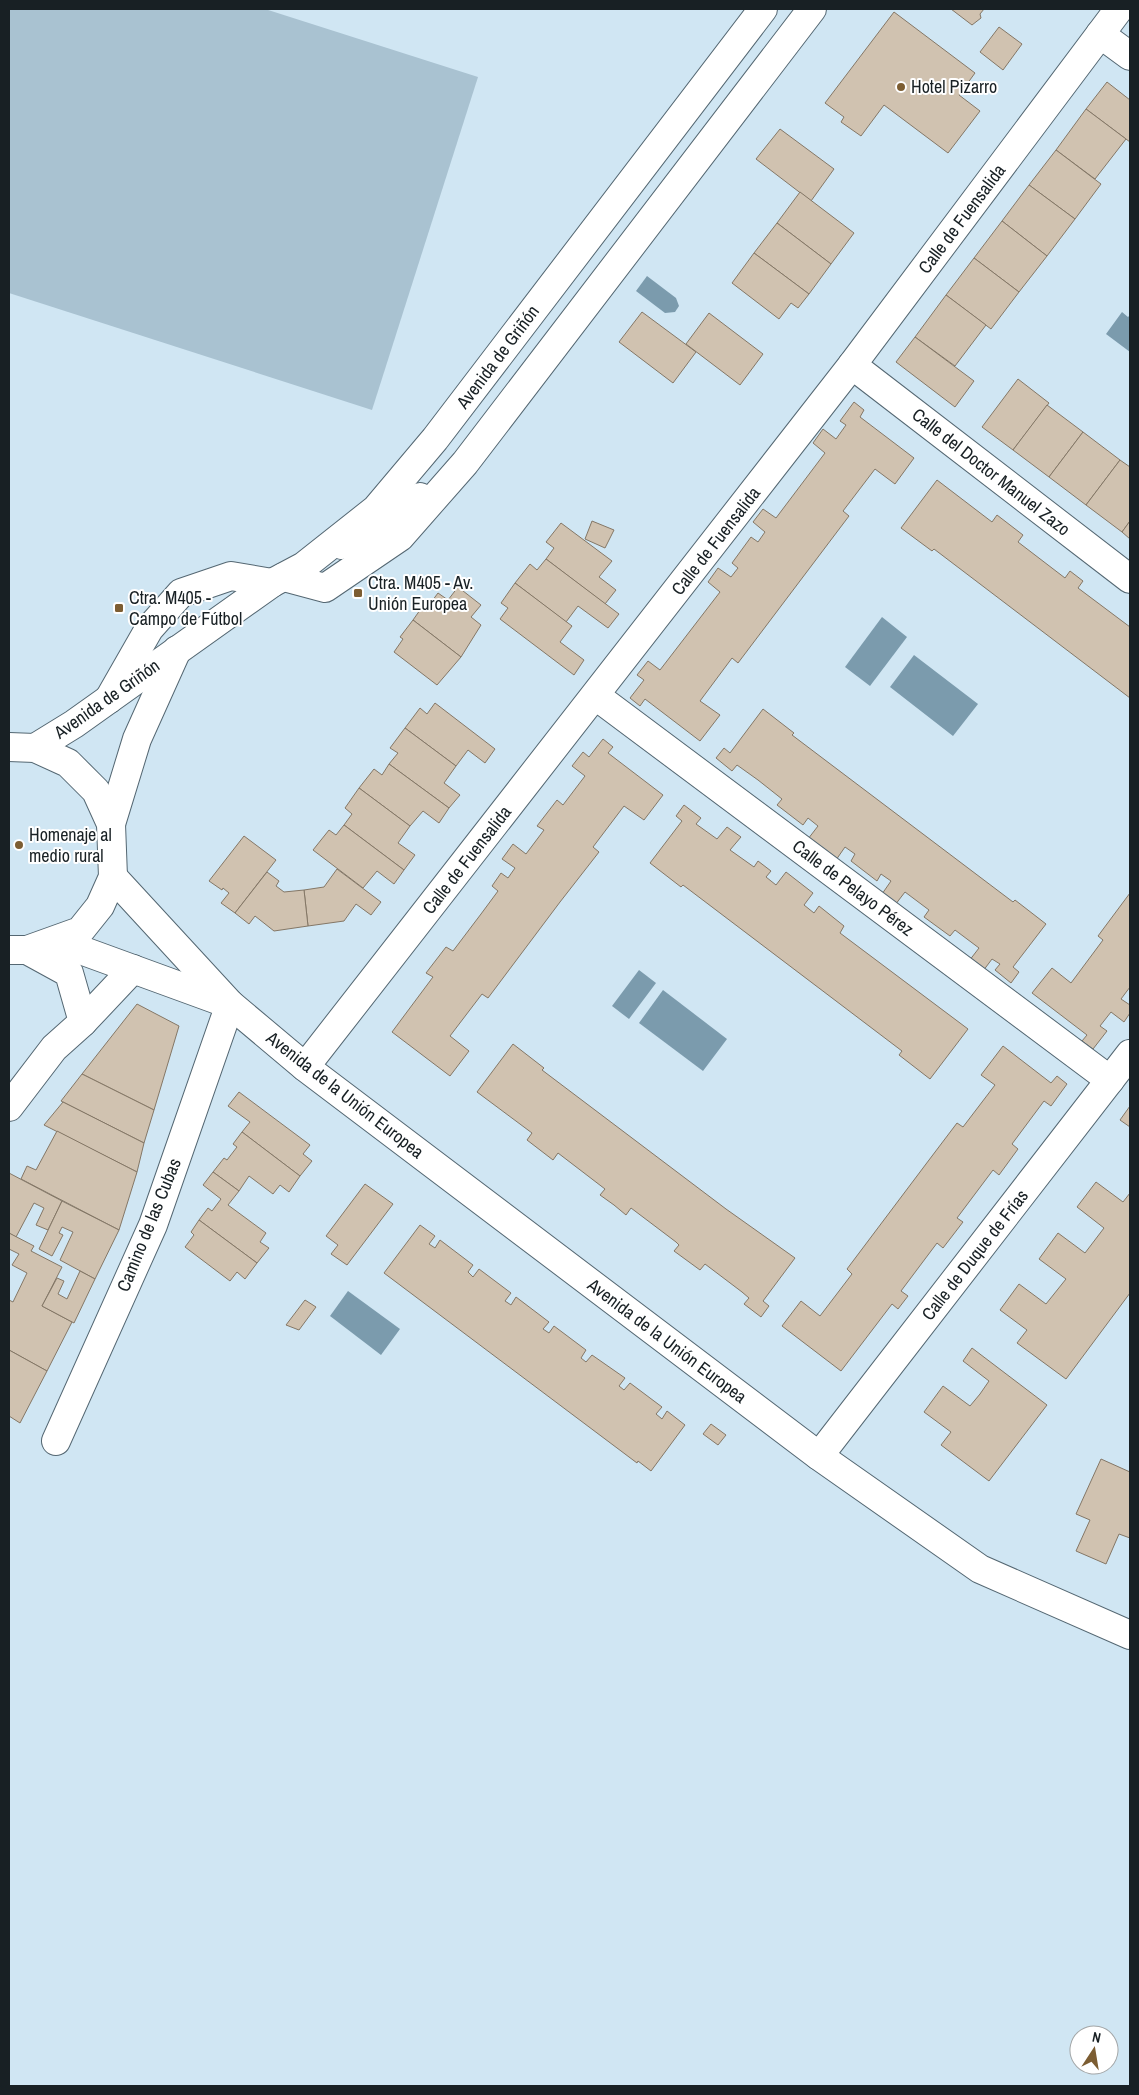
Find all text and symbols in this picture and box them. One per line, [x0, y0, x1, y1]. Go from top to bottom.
place label: Hotel Pizarro [911, 74, 997, 99]
marker: Hotel Pizarro [895, 81, 907, 93]
street label: Calle de Fuensalida [912, 159, 1011, 279]
street label: Avenida de Griñón [450, 300, 545, 414]
street label: Calle del Doctor Manuel Zazo [907, 402, 1076, 541]
street label: Calle de Fuensalida [665, 481, 766, 600]
place label: Ctra. M405 - Av. Unión Europea [368, 570, 473, 616]
place label: Ctra. M405 - Campo de Fútbol [129, 585, 242, 631]
marker: Ctra. M405 - Av. Unión Europea [352, 587, 364, 599]
marker: Ctra. M405 - Campo de Fútbol [113, 602, 125, 614]
street label: Avenida de Griñón [48, 653, 165, 745]
street label: Calle de Fuensalida [416, 800, 517, 919]
place label: Homenaje al medio rural [29, 822, 112, 868]
street label: Calle de Pelayo Pérez [787, 834, 919, 942]
marker: Homenaje al medio rural [13, 839, 25, 851]
street label: Avenida de la Unión Europea [261, 1025, 429, 1164]
street label: Camino de las Cubas [110, 1154, 187, 1295]
street label: Calle de Duque de Frías [916, 1184, 1034, 1325]
street label: Avenida de la Unión Europea [582, 1272, 752, 1409]
north arrow [1069, 2025, 1119, 2075]
text: N [1091, 2028, 1103, 2047]

